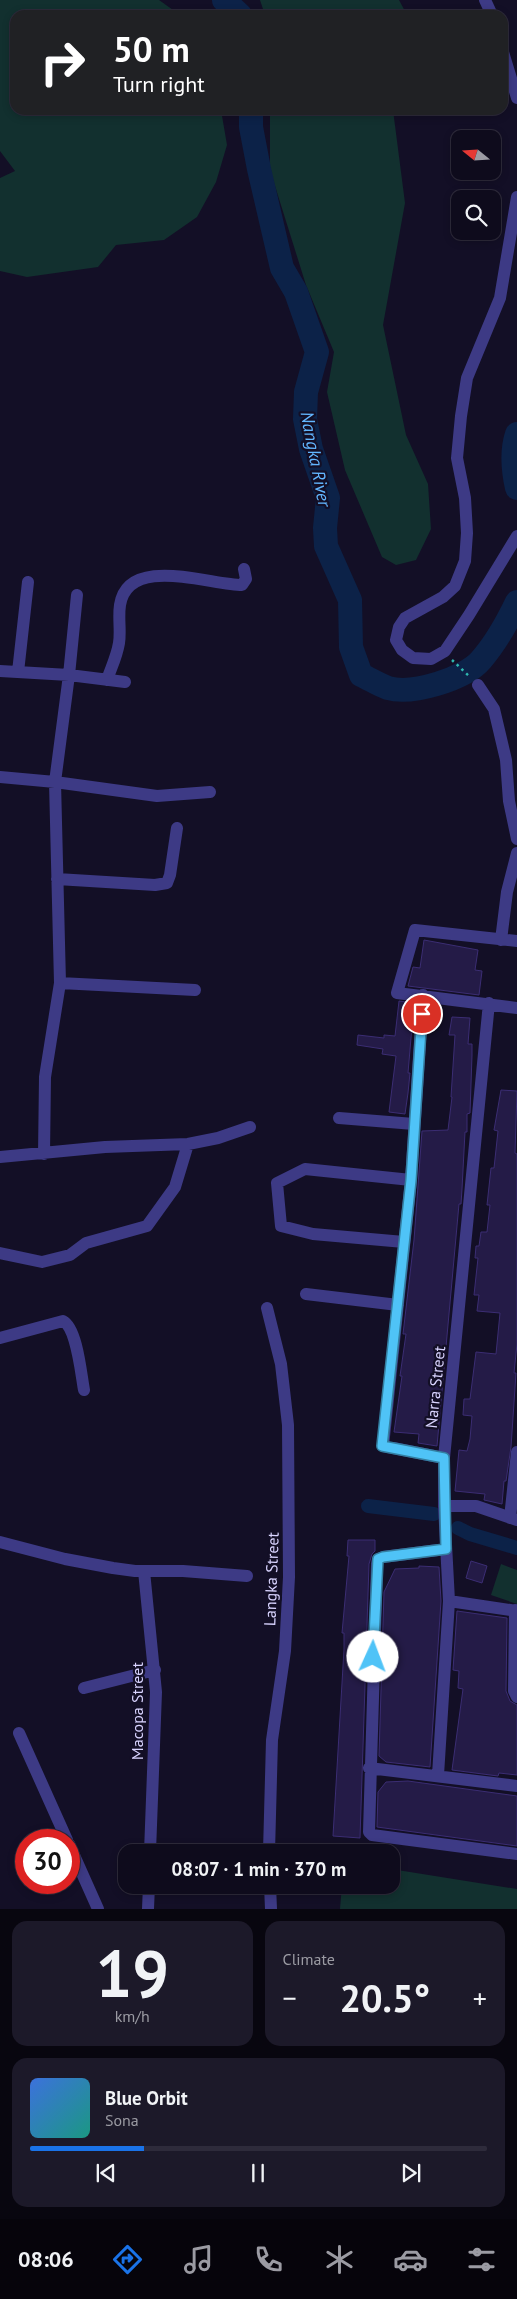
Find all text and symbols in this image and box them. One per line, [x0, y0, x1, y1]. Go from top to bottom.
text: 50 m [113, 26, 190, 72]
icon: right [30, 30, 95, 95]
text: Turn right [113, 70, 205, 98]
north arrow [451, 130, 501, 180]
map controls [451, 130, 501, 240]
button: search [451, 190, 501, 240]
water label: Nangka River [295, 409, 337, 510]
pin [401, 993, 443, 1035]
icon: arrive [408, 1000, 436, 1028]
street label: Narra Street [421, 1344, 449, 1429]
street label: Langka Street [259, 1531, 283, 1626]
position arrow [346, 1630, 398, 1682]
street label: Macopa Street [127, 1662, 147, 1760]
speed limit sign: 30 [15, 1829, 80, 1894]
text: 08:07 · 1 min · 370 m [172, 1857, 346, 1881]
text: 19 [95, 1931, 169, 2015]
text: Climate [283, 1949, 335, 1969]
text: 20.5° [339, 1973, 430, 2022]
text: − [283, 1979, 297, 2016]
text: + [473, 1979, 487, 2016]
text: km/h [115, 2006, 150, 2026]
text: Blue Orbit [105, 2086, 188, 2110]
text: Sona [105, 2110, 139, 2130]
icon: previous [92, 2159, 120, 2187]
icon: pause [244, 2159, 272, 2187]
icon: next [397, 2159, 425, 2187]
icon: directions [110, 2242, 145, 2277]
icon: music [181, 2242, 216, 2277]
icon: phone [251, 2242, 286, 2277]
icon: climate [322, 2242, 357, 2277]
icon: car [393, 2242, 428, 2277]
icon: filters [464, 2242, 499, 2277]
text: 08:06 [18, 2245, 74, 2273]

